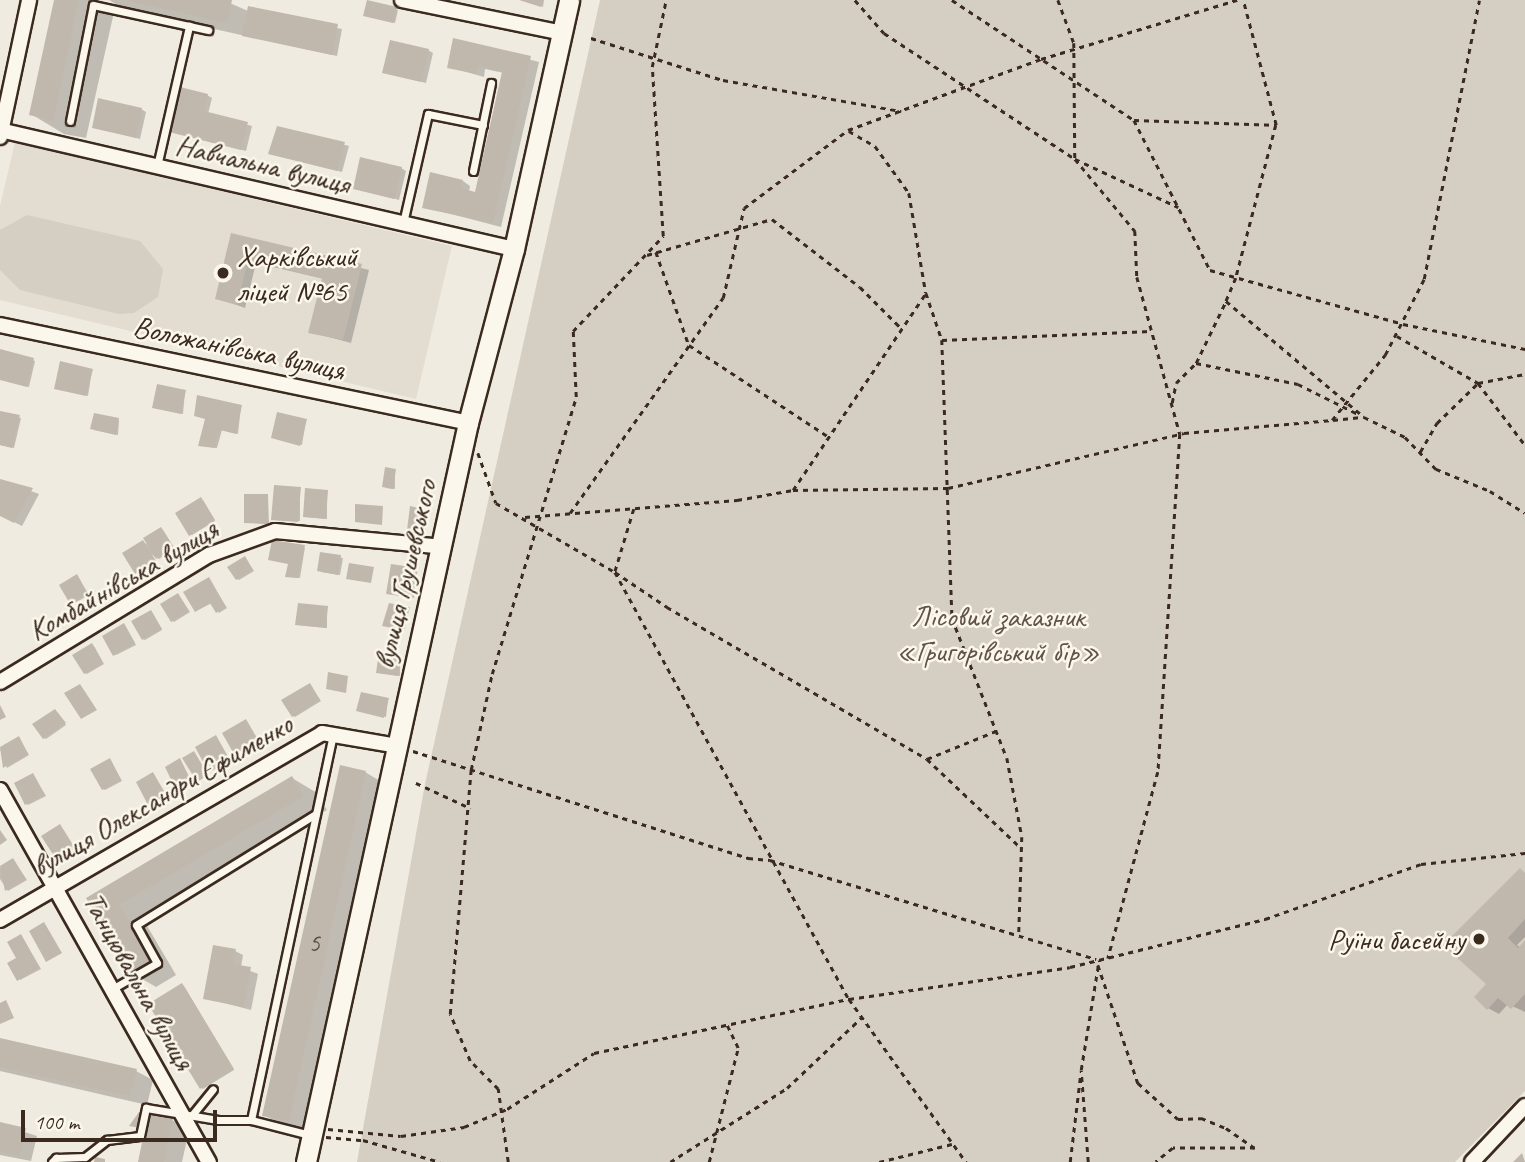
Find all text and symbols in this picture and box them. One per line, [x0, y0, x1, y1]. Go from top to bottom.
street label: Навчальна вулиця [173, 127, 353, 201]
place label: Харківський ліцей №65 [237, 238, 357, 308]
marker: Харківський ліцей №65 [215, 265, 231, 281]
street label: Воложанівська вулиця [129, 308, 349, 388]
street label: вулиця Грушевського [366, 476, 444, 672]
street label: Комбайнівська вулиця [21, 511, 225, 649]
park label: Лісовий заказник «Григорівський бір» [896, 598, 1100, 668]
street label: вулиця Олександри Єфименко [25, 706, 299, 884]
street label: Танцювальна вулиця [75, 885, 203, 1077]
place label: Руїни басейну [1327, 921, 1465, 957]
house number: 5 [308, 927, 320, 959]
marker: Руїни басейну [1471, 931, 1487, 947]
scale bar [24, 1096, 220, 1140]
text: 100 m [34, 1109, 79, 1135]

